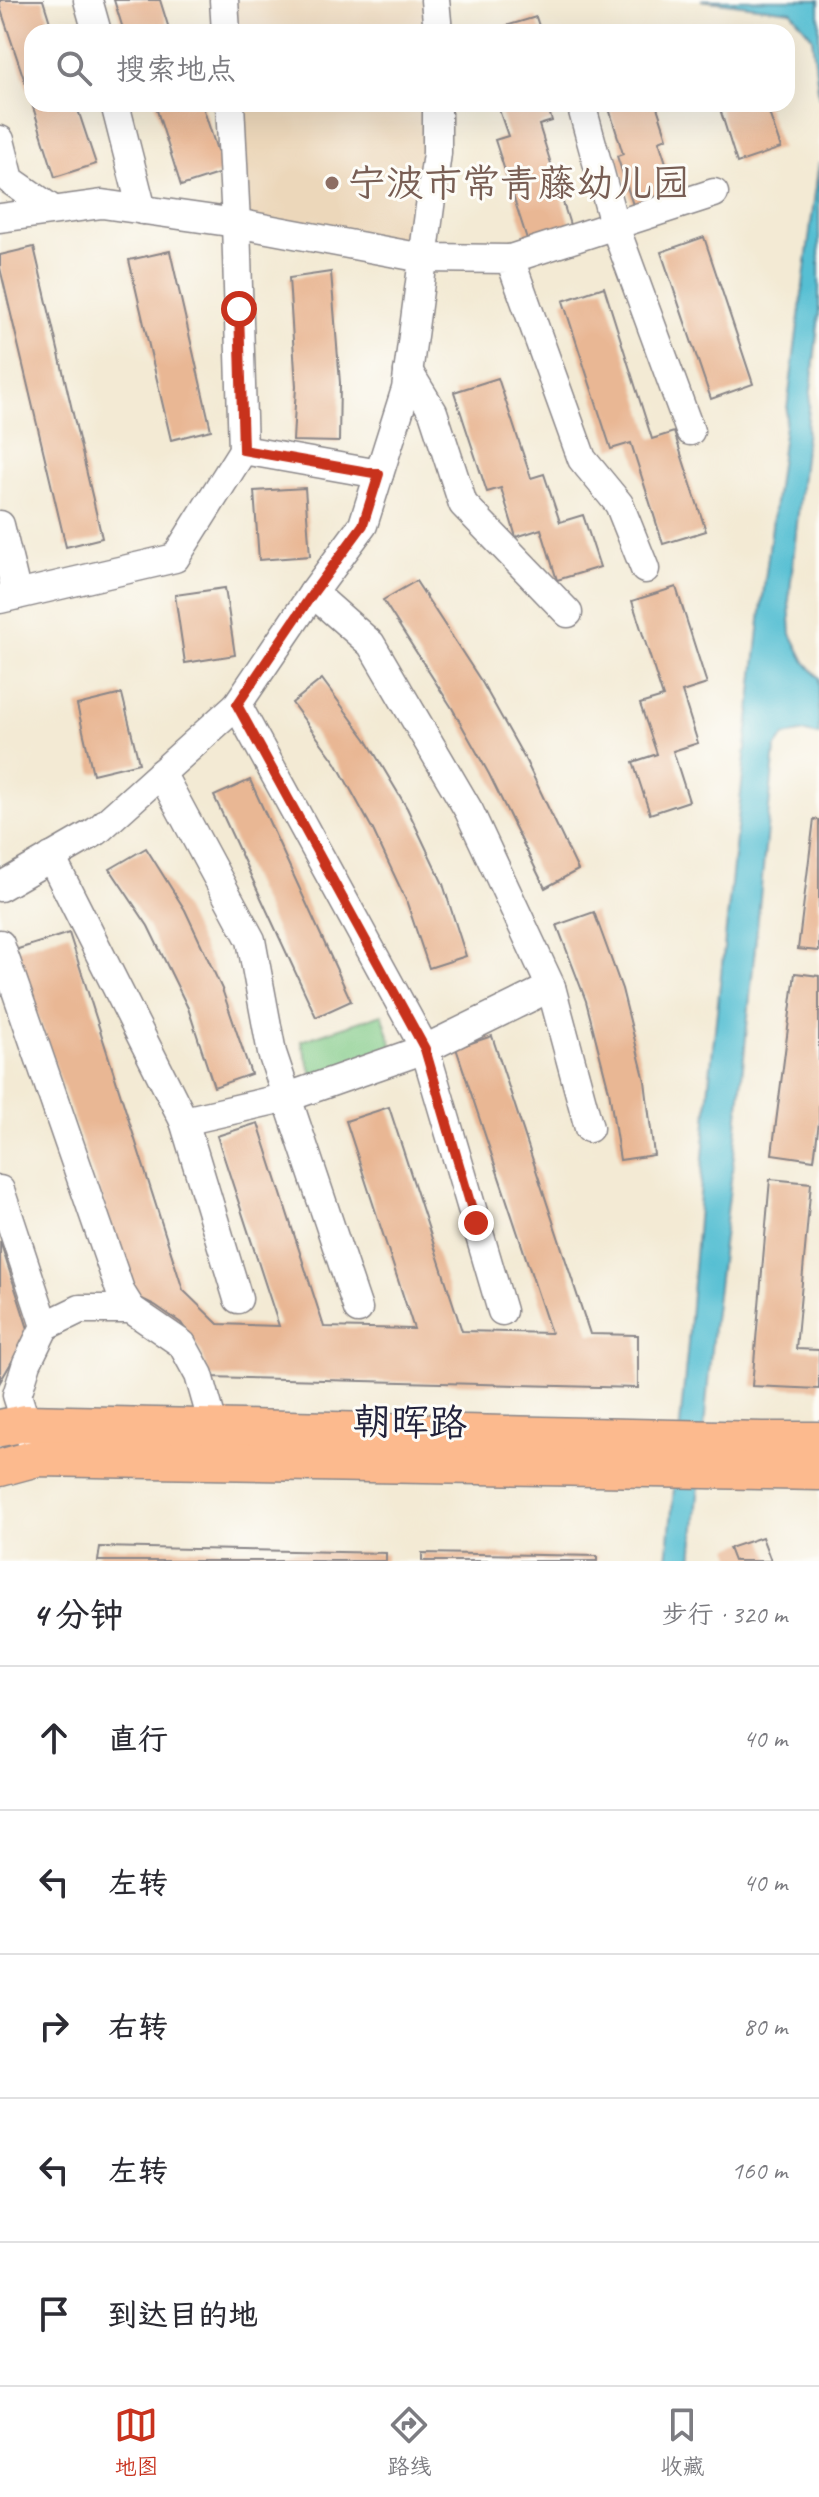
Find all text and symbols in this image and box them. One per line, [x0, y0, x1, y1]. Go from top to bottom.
search box [24, 24, 795, 112]
icon: search [52, 46, 96, 90]
text: 搜索地点 [116, 50, 236, 88]
place label: 宁波市常青藤幼儿园 [348, 160, 690, 207]
marker: 宁波市常青藤幼儿园 [323, 174, 341, 192]
route start [221, 291, 257, 327]
route end [458, 1205, 494, 1241]
street label: 朝晖路 [353, 1398, 467, 1447]
text: 4 分钟 [32, 1593, 124, 1636]
text: 步行 · 320 m [662, 1598, 787, 1631]
icon: ahead [32, 1716, 76, 1760]
text: 直行 [108, 1720, 168, 1758]
text: 40 m [743, 1722, 787, 1755]
icon: left [32, 1860, 76, 1904]
text: 左转 [108, 1864, 168, 1902]
text: 40 m [743, 1866, 787, 1899]
icon: right [32, 2004, 76, 2048]
text: 右转 [108, 2008, 168, 2046]
text: 80 m [743, 2010, 787, 2043]
icon: left [32, 2148, 76, 2192]
text: 左转 [108, 2152, 168, 2190]
text: 160 m [731, 2154, 787, 2187]
icon: arrive [32, 2292, 76, 2336]
text: 到达目的地 [108, 2296, 258, 2334]
tab: 地图 [114, 2403, 159, 2481]
tab: 路线 [387, 2403, 432, 2481]
tab: 收藏 [660, 2403, 705, 2481]

